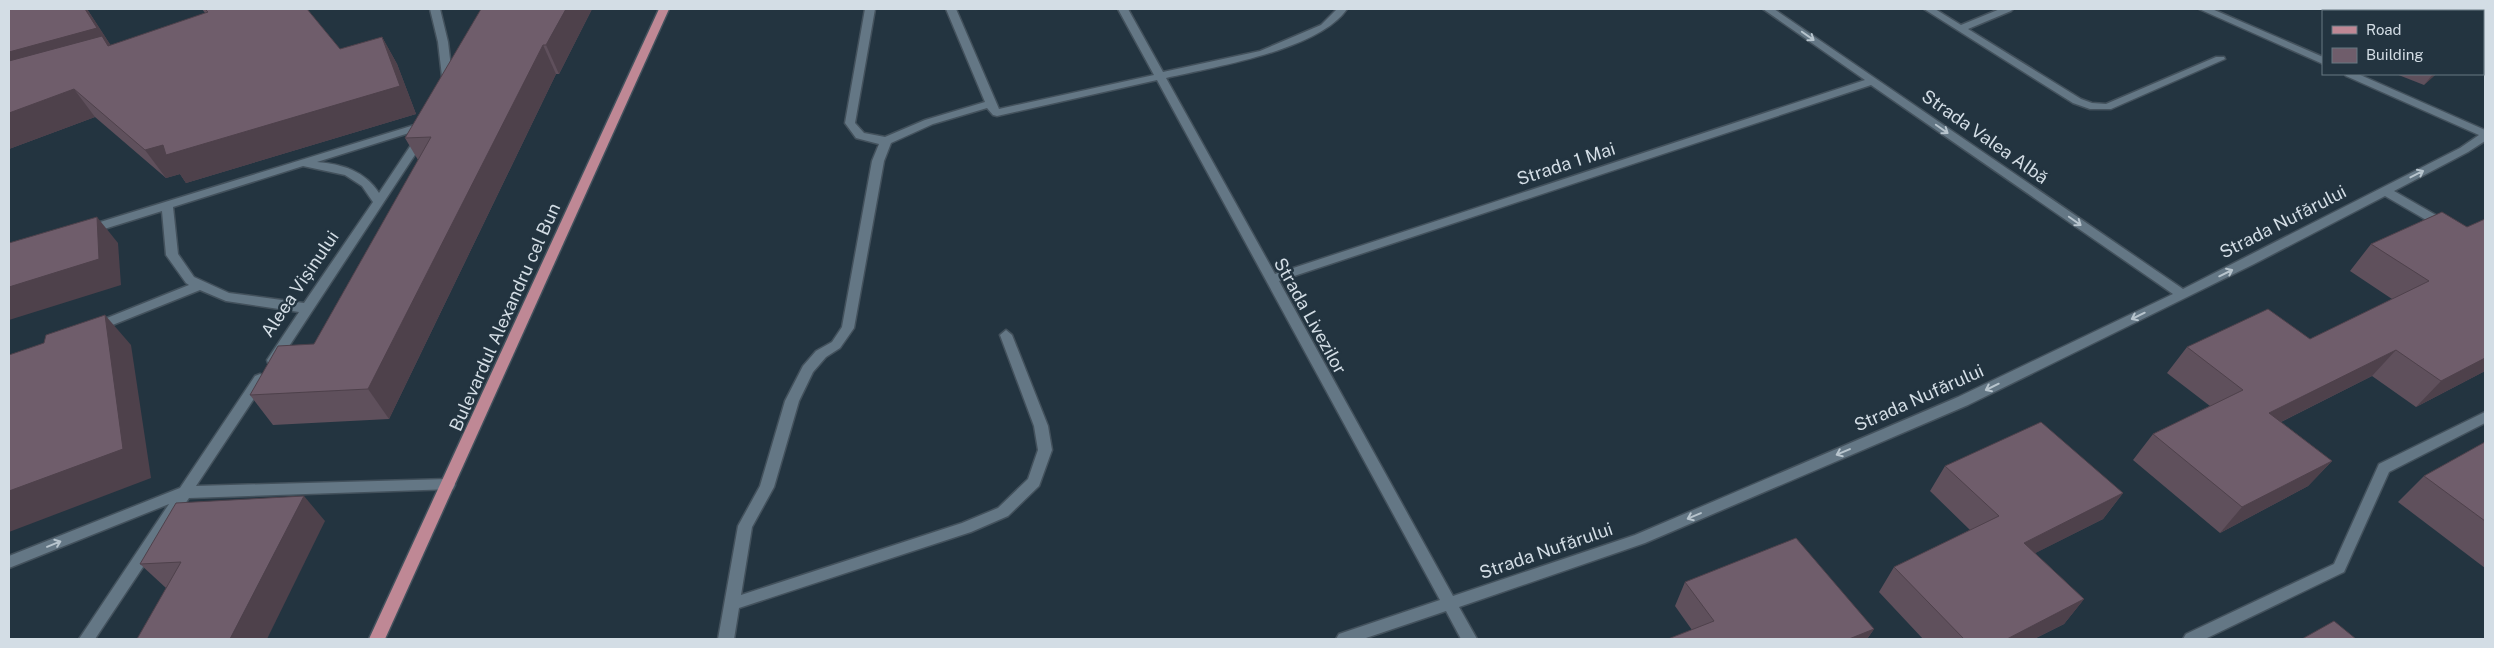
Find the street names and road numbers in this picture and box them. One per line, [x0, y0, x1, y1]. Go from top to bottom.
street label: Strada Valea Albă [1918, 85, 2053, 188]
street label: Strada 1 Mai [1514, 138, 1618, 189]
street label: Strada Nufărului [2216, 181, 2350, 263]
street label: Bulevardul Alexandru cel Bun [445, 200, 564, 434]
street label: Aleea Vișinului [256, 227, 343, 341]
street label: Strada Livezilor [1270, 254, 1351, 378]
street label: Strada Nufărului [1851, 360, 1987, 435]
street label: Strada Nufărului [1477, 518, 1615, 583]

